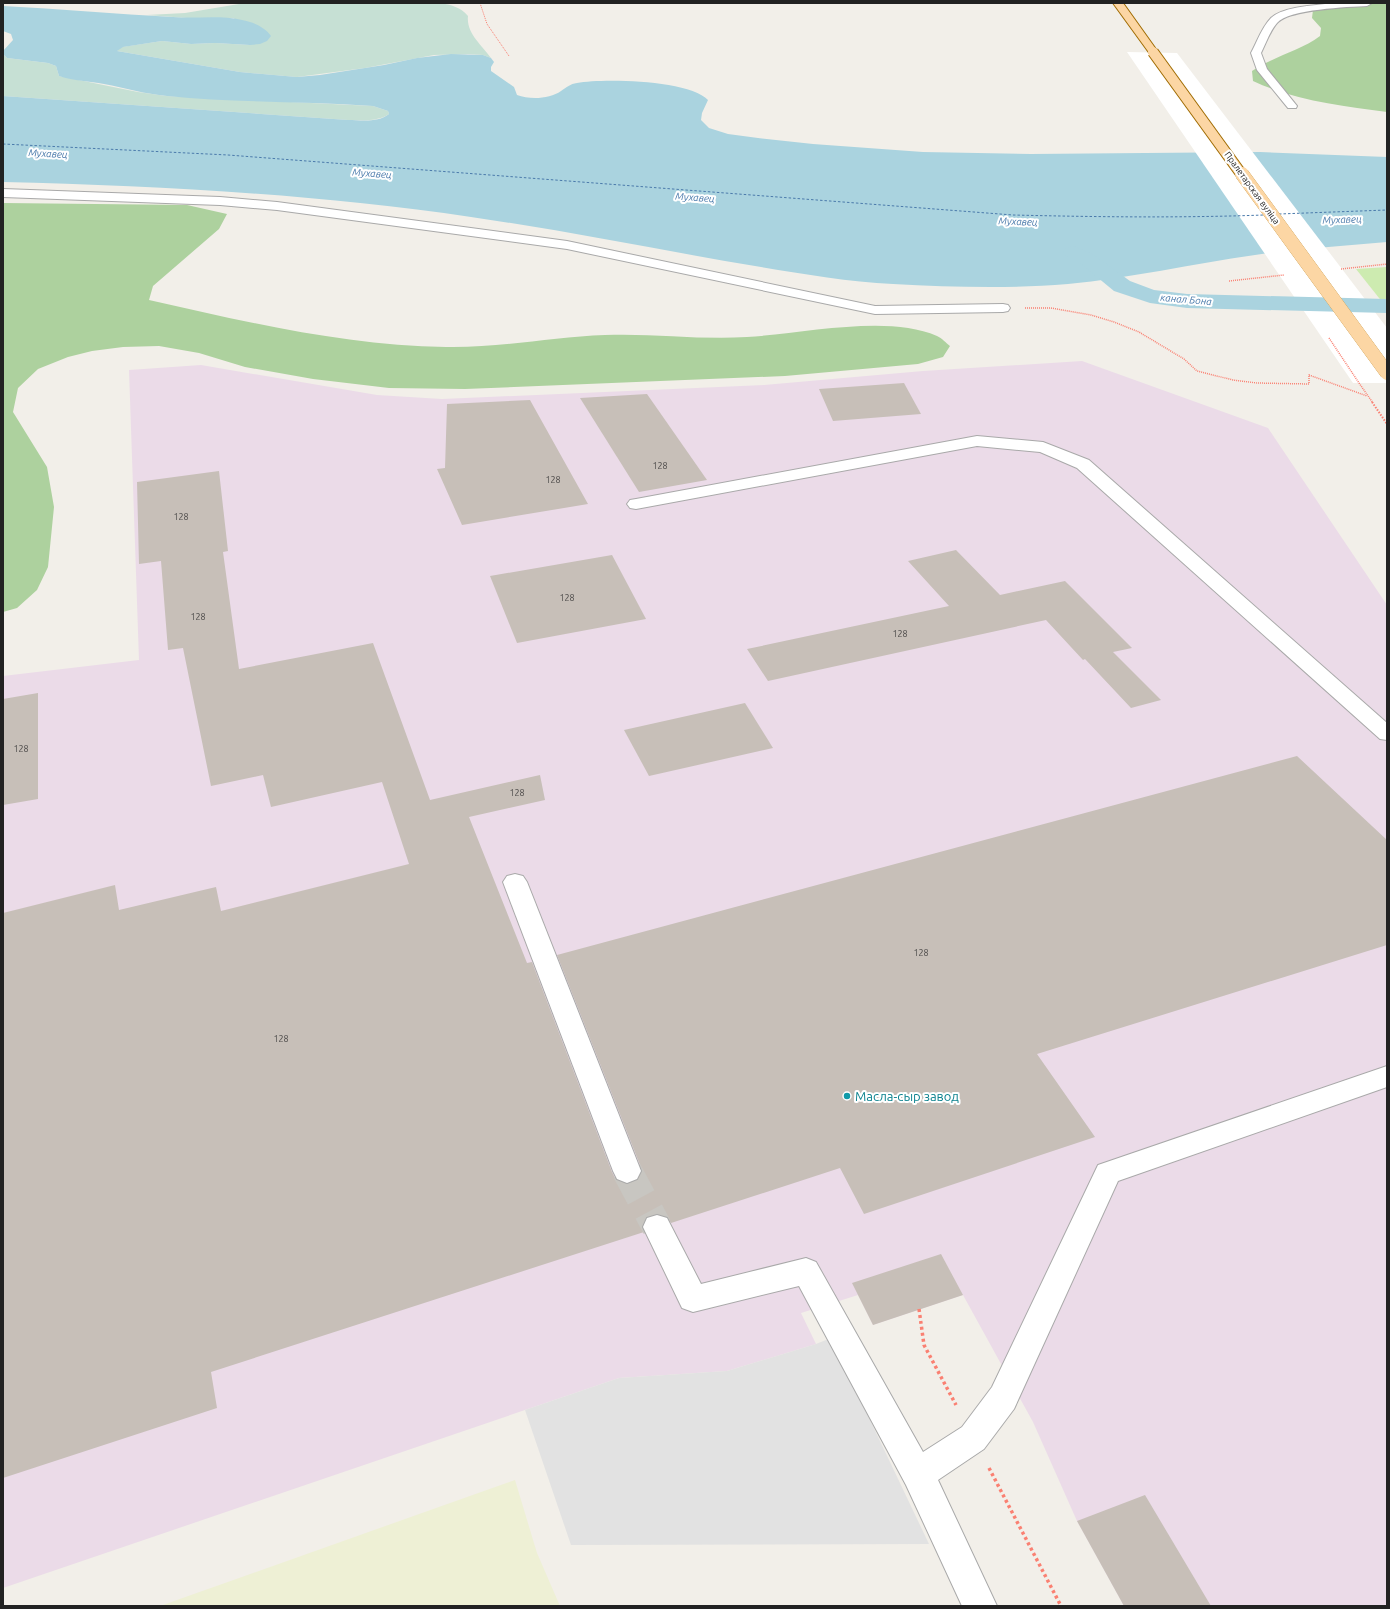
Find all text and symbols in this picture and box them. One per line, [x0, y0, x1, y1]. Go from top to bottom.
water label: Мухавец [28, 147, 68, 160]
street label: Пралетарская вуліца [1222, 150, 1282, 226]
water label: Мухавец [352, 167, 392, 180]
water label: Мухавец [675, 191, 715, 204]
water label: Мухавец [1322, 213, 1362, 226]
water label: Мухавец [998, 215, 1038, 228]
water label: канал Бона [1160, 292, 1213, 307]
house number: 128 [652, 461, 668, 471]
house number: 128 [545, 475, 561, 485]
house number: 128 [173, 512, 189, 522]
house number: 128 [559, 593, 575, 603]
house number: 128 [190, 612, 206, 622]
house number: 128 [892, 629, 908, 639]
house number: 128 [13, 744, 29, 754]
house number: 128 [509, 788, 525, 798]
house number: 128 [913, 948, 929, 958]
house number: 128 [273, 1034, 289, 1044]
place label: Масла-сыр завод [855, 1089, 959, 1103]
marker: Масла-сыр завод [842, 1091, 852, 1101]

